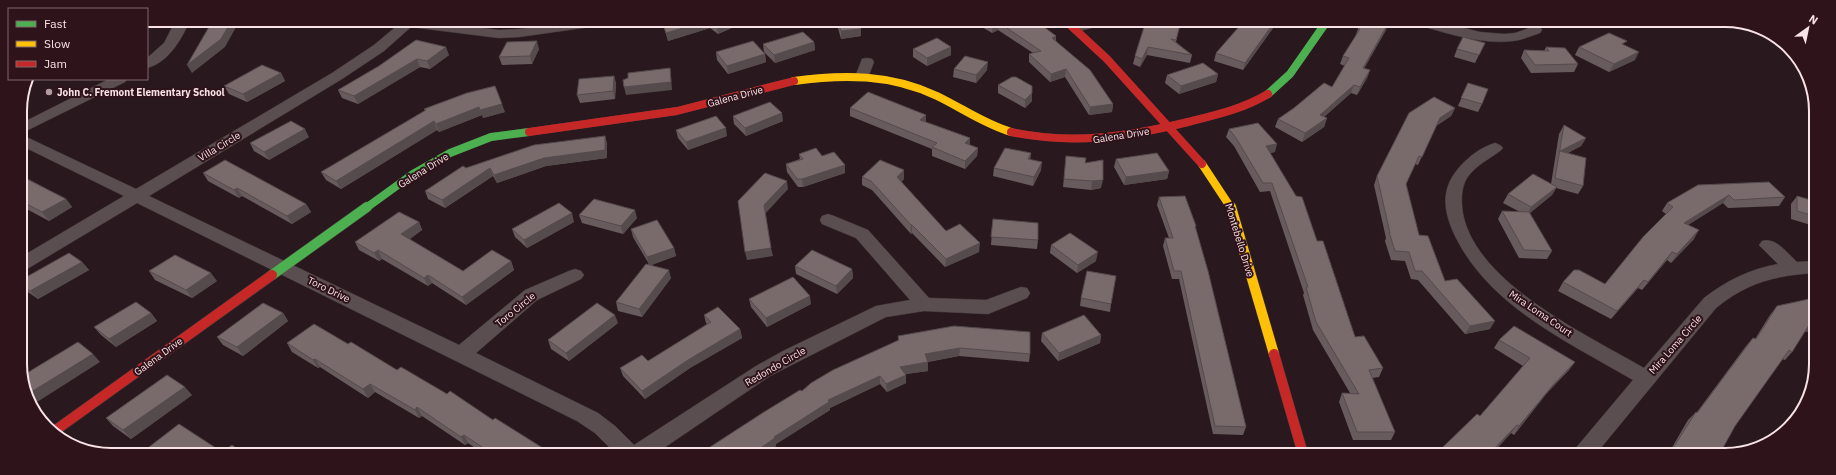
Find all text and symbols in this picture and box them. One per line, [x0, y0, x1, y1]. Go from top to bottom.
legend [8, 8, 148, 80]
north arrow [1788, 8, 1828, 48]
text: N [1806, 12, 1821, 28]
text: Fast [44, 16, 67, 31]
text: Slow [44, 36, 70, 51]
text: Jam [44, 56, 67, 71]
street label: Galena Drive [706, 83, 765, 110]
place label: John C. Fremont Elementary School [57, 86, 225, 99]
marker: John C. Fremont Elementary School [44, 87, 54, 97]
street label: Galena Drive [1092, 125, 1151, 146]
street label: Villa Circle [196, 128, 243, 164]
street label: Galena Drive [396, 150, 451, 191]
street label: Montebello Drive [1222, 202, 1257, 279]
street label: Toro Drive [305, 274, 353, 305]
street label: Mira Loma Court [1507, 287, 1575, 340]
street label: Toro Circle [493, 289, 538, 329]
street label: Mira Loma Circle [1646, 312, 1705, 377]
street label: Galena Drive [131, 334, 186, 378]
street label: Redondo Circle [742, 344, 808, 389]

